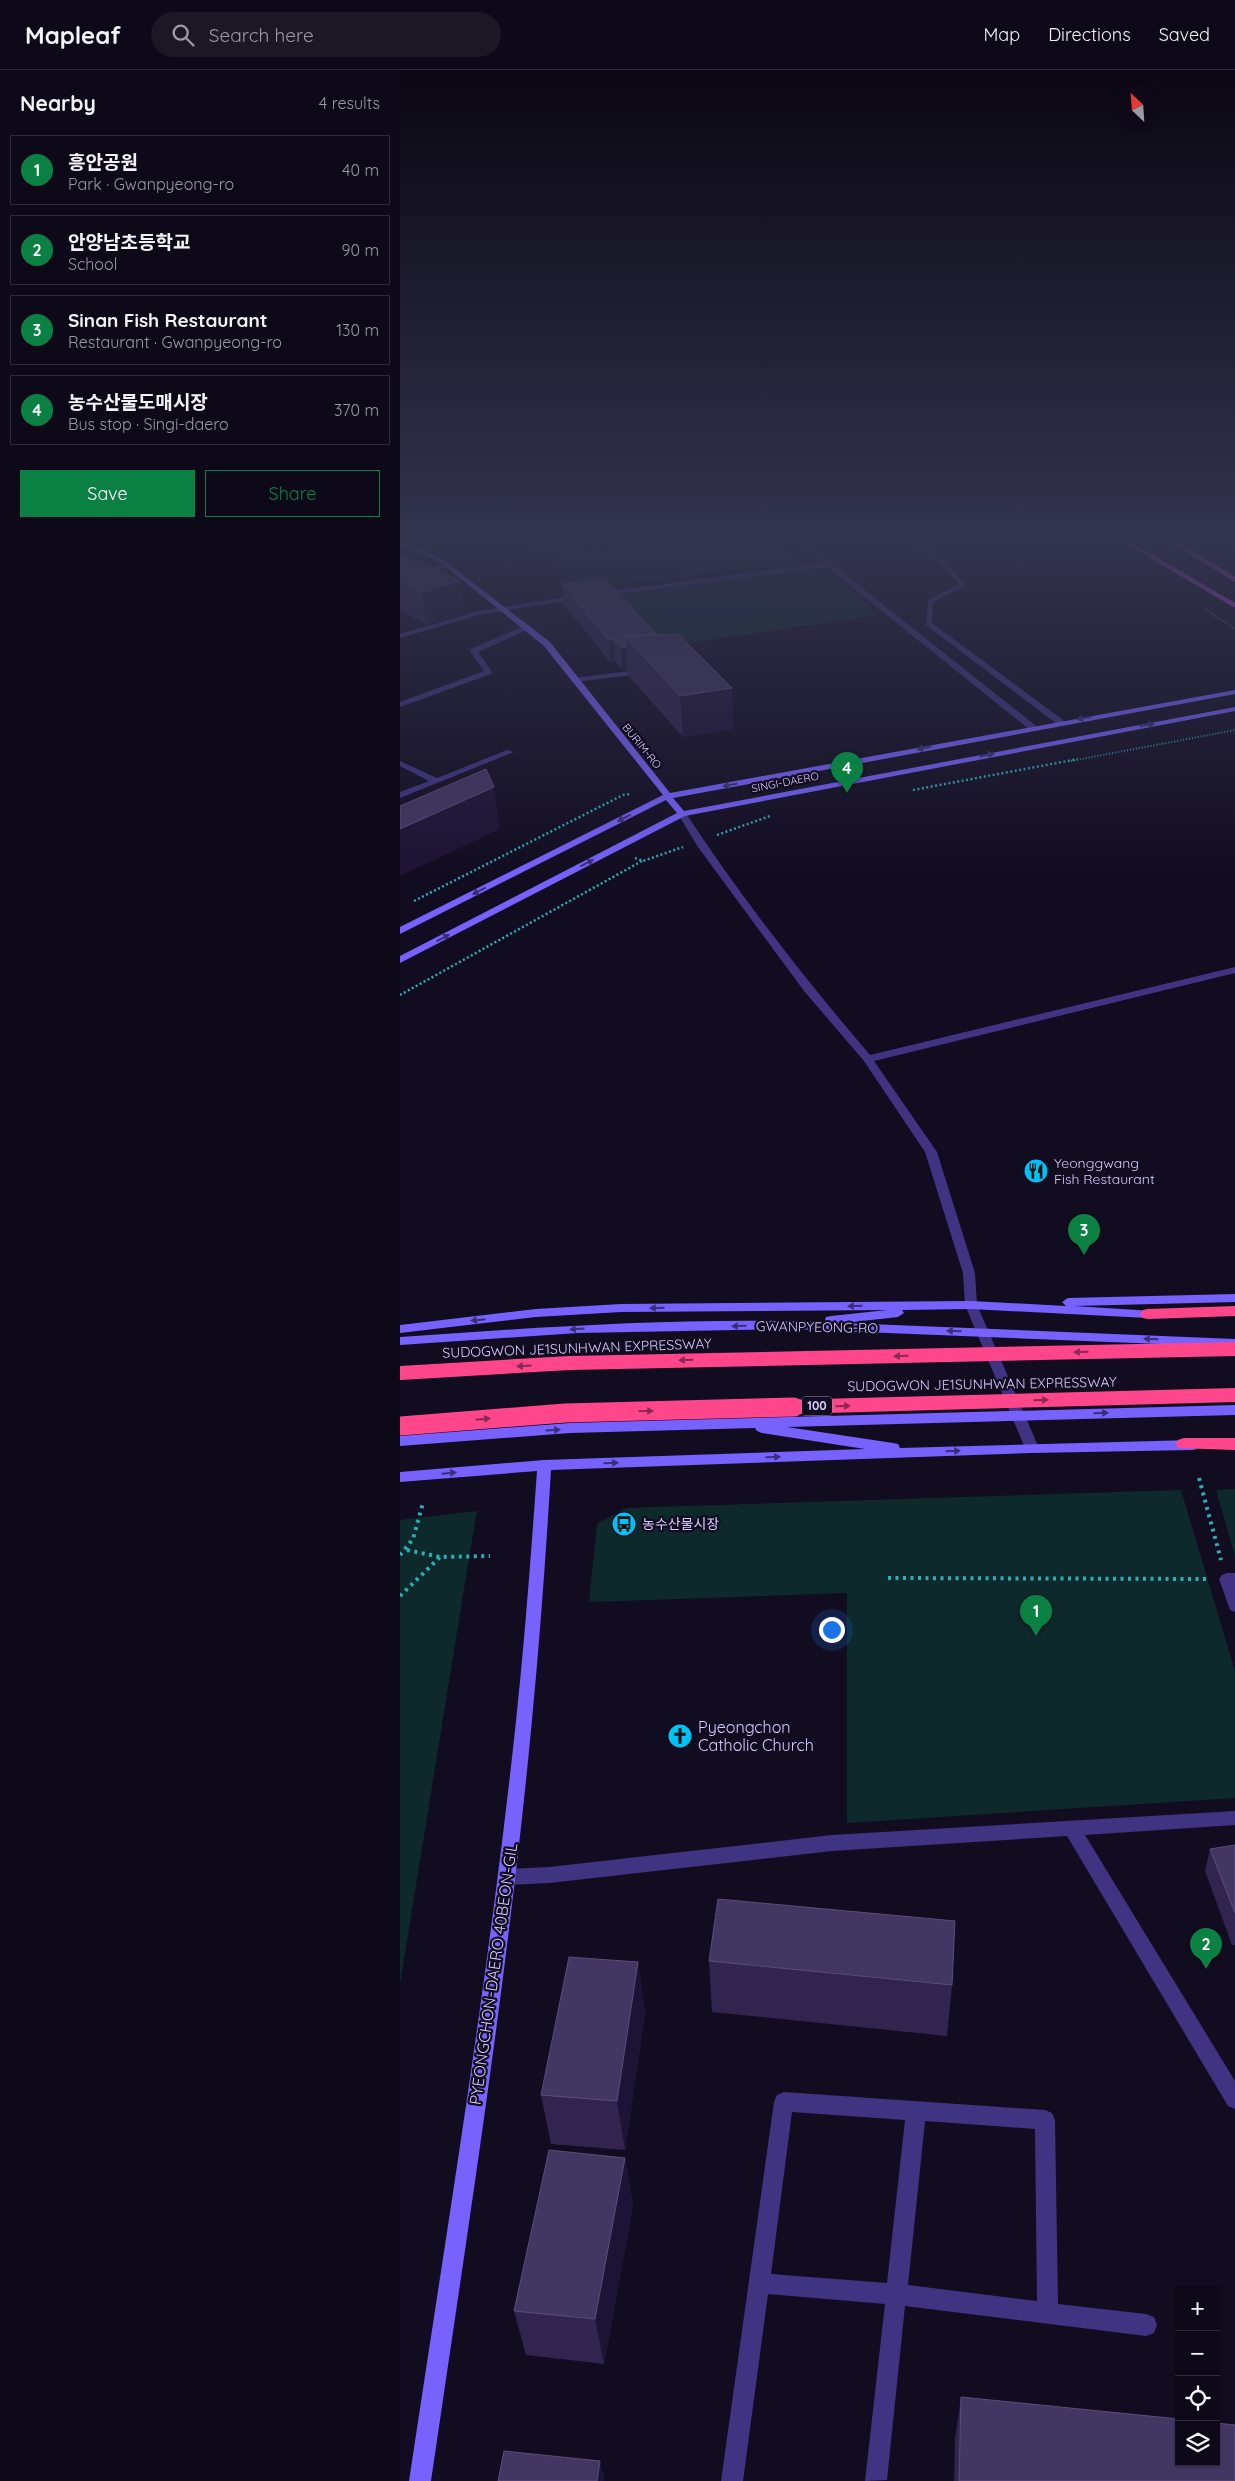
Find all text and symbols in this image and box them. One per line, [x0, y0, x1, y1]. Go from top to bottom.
search box [151, 12, 501, 57]
text: Mapleaf [25, 20, 121, 50]
icon: search [169, 21, 197, 49]
text: Search here [209, 23, 314, 47]
text: Map [983, 23, 1020, 46]
text: Directions [1048, 23, 1131, 46]
text: Saved [1159, 23, 1210, 46]
north arrow [1115, 85, 1160, 130]
text: Nearby [20, 90, 96, 116]
text: 4 results [319, 93, 380, 113]
text: 흥안공원 [68, 150, 138, 174]
text: 1 [34, 160, 40, 180]
text: 40 m [342, 160, 379, 180]
text: Park · Gwanpyeong-ro [68, 174, 234, 194]
text: 안양남초등학교 [68, 230, 190, 254]
text: 2 [32, 240, 42, 260]
text: 90 m [342, 240, 379, 260]
text: School [68, 254, 117, 274]
text: Sinan Fish Restaurant [68, 308, 268, 332]
text: 3 [33, 320, 41, 340]
text: 130 m [336, 320, 379, 340]
text: Restaurant · Gwanpyeong-ro [68, 332, 282, 352]
text: 농수산물도매시장 [68, 390, 208, 414]
text: 4 [32, 400, 42, 420]
text: 370 m [334, 400, 379, 420]
text: Bus stop · Singi-daero [68, 414, 229, 434]
button: Save [20, 470, 195, 517]
button: Share [205, 470, 380, 517]
one-way arrow [1075, 715, 1091, 723]
street label: BURIM-RO [620, 721, 664, 771]
one-way arrow [1139, 721, 1155, 729]
one-way arrow [915, 745, 931, 753]
one-way arrow [980, 751, 996, 759]
pin: 4 [831, 752, 863, 793]
street label: SINGI-DAERO [750, 769, 820, 795]
one-way arrow [721, 781, 737, 789]
one-way arrow [617, 814, 632, 822]
one-way arrow [581, 858, 594, 867]
one-way arrow [472, 887, 486, 895]
one-way arrow [436, 933, 450, 942]
place label: Yeonggwang Fish Restaurant [1054, 1154, 1155, 1188]
restaurant icon: Yeonggwang Fish Restaurant [1023, 1158, 1049, 1184]
pin: 3 [1068, 1214, 1100, 1255]
one-way arrow [846, 1302, 862, 1310]
one-way arrow [649, 1304, 665, 1312]
one-way arrow [469, 1316, 485, 1324]
street label: GWANPYEONG-RO [756, 1317, 879, 1337]
one-way arrow [731, 1322, 747, 1330]
one-way arrow [568, 1326, 584, 1334]
one-way arrow [946, 1327, 962, 1335]
street label: SUDOGWON JE1SUNHWAN EXPRESSWAY [442, 1334, 712, 1362]
one-way arrow [1143, 1335, 1159, 1343]
one-way arrow [1073, 1348, 1089, 1356]
one-way arrow [893, 1352, 909, 1360]
one-way arrow [678, 1357, 694, 1365]
one-way arrow [516, 1362, 532, 1370]
street label: SUDOGWON JE1SUNHWAN EXPRESSWAY [847, 1373, 1117, 1395]
road number: 100 [802, 1396, 832, 1415]
one-way arrow [1033, 1396, 1049, 1404]
one-way arrow [835, 1401, 851, 1409]
one-way arrow [638, 1406, 654, 1414]
one-way arrow [1093, 1409, 1109, 1417]
one-way arrow [476, 1415, 492, 1423]
one-way arrow [546, 1425, 562, 1433]
one-way arrow [945, 1447, 961, 1455]
one-way arrow [765, 1453, 781, 1461]
one-way arrow [603, 1459, 619, 1467]
one-way arrow [441, 1469, 457, 1477]
bus stop icon: 농수산물시장 [611, 1511, 637, 1537]
place label: 농수산물시장 [642, 1515, 719, 1533]
pin: 1 [1020, 1595, 1052, 1636]
your location [819, 1617, 845, 1643]
place label: Pyeongchon Catholic Church [698, 1717, 814, 1755]
church icon: Pyeongchon Catholic Church [667, 1723, 693, 1749]
street label: PYEONGCHON-DAERO 40BEON-GIL [465, 1841, 521, 2106]
pin: 2 [1190, 1928, 1222, 1969]
map controls [1175, 2286, 1220, 2466]
button: + [1175, 2286, 1220, 2331]
button: − [1175, 2331, 1220, 2376]
button: locate [1175, 2376, 1220, 2421]
button: layers [1175, 2421, 1220, 2466]

